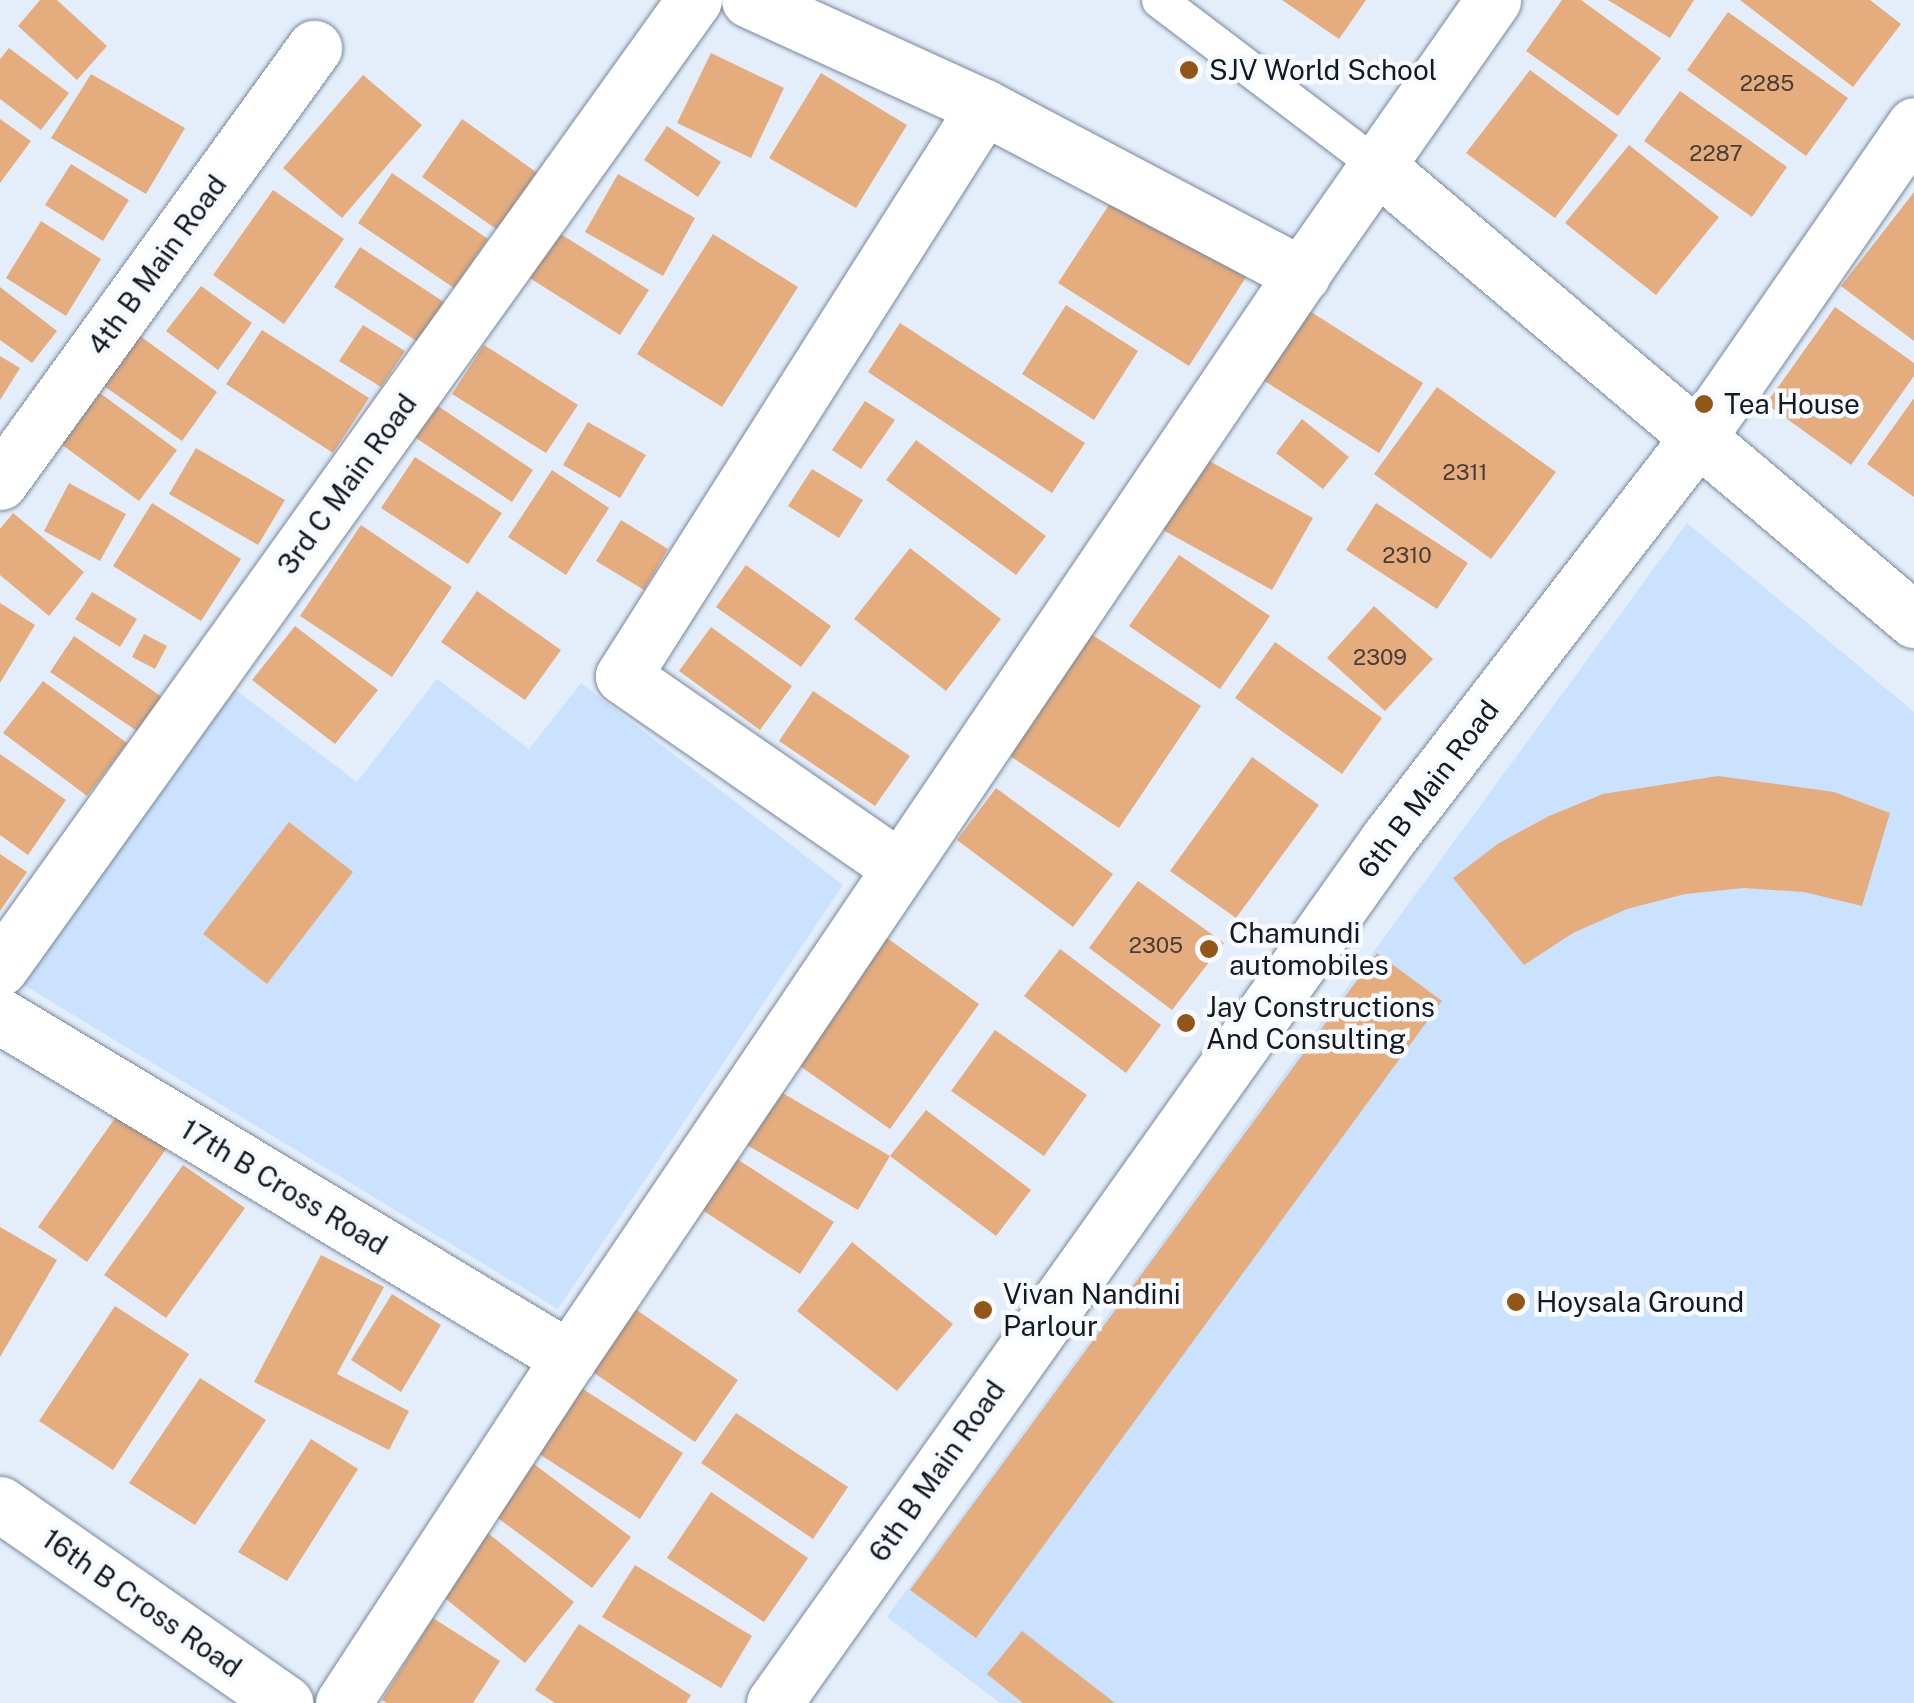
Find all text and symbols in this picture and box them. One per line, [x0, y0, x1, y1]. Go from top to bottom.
place label: SJV World School [1209, 53, 1438, 87]
marker: SJV World School [1178, 59, 1200, 81]
house number: 2285 [1740, 71, 1794, 97]
house number: 2287 [1689, 141, 1743, 167]
street label: 4th B Main Road [81, 169, 233, 361]
street label: 3rd C Main Road [270, 387, 424, 581]
place label: Tea House [1724, 387, 1860, 421]
marker: Tea House [1693, 393, 1715, 415]
house number: 2311 [1443, 460, 1487, 486]
house number: 2310 [1382, 543, 1432, 569]
house number: 2309 [1353, 645, 1407, 671]
street label: 6th B Main Road [1350, 694, 1506, 884]
place label: Chamundi automobiles [1229, 916, 1389, 982]
house number: 2305 [1129, 933, 1183, 959]
marker: Chamundi automobiles [1198, 938, 1220, 960]
place label: Jay Constructions And Consulting [1206, 990, 1435, 1056]
marker: Jay Constructions And Consulting [1175, 1012, 1197, 1034]
street label: 17th B Cross Road [175, 1112, 393, 1262]
place label: Vivan Nandini Parlour [1003, 1277, 1181, 1343]
place label: Hoysala Ground [1536, 1285, 1744, 1319]
marker: Hoysala Ground [1505, 1291, 1527, 1313]
marker: Vivan Nandini Parlour [972, 1299, 994, 1321]
street label: 6th B Main Road [862, 1374, 1012, 1568]
street label: 16th B Cross Road [36, 1522, 248, 1684]

